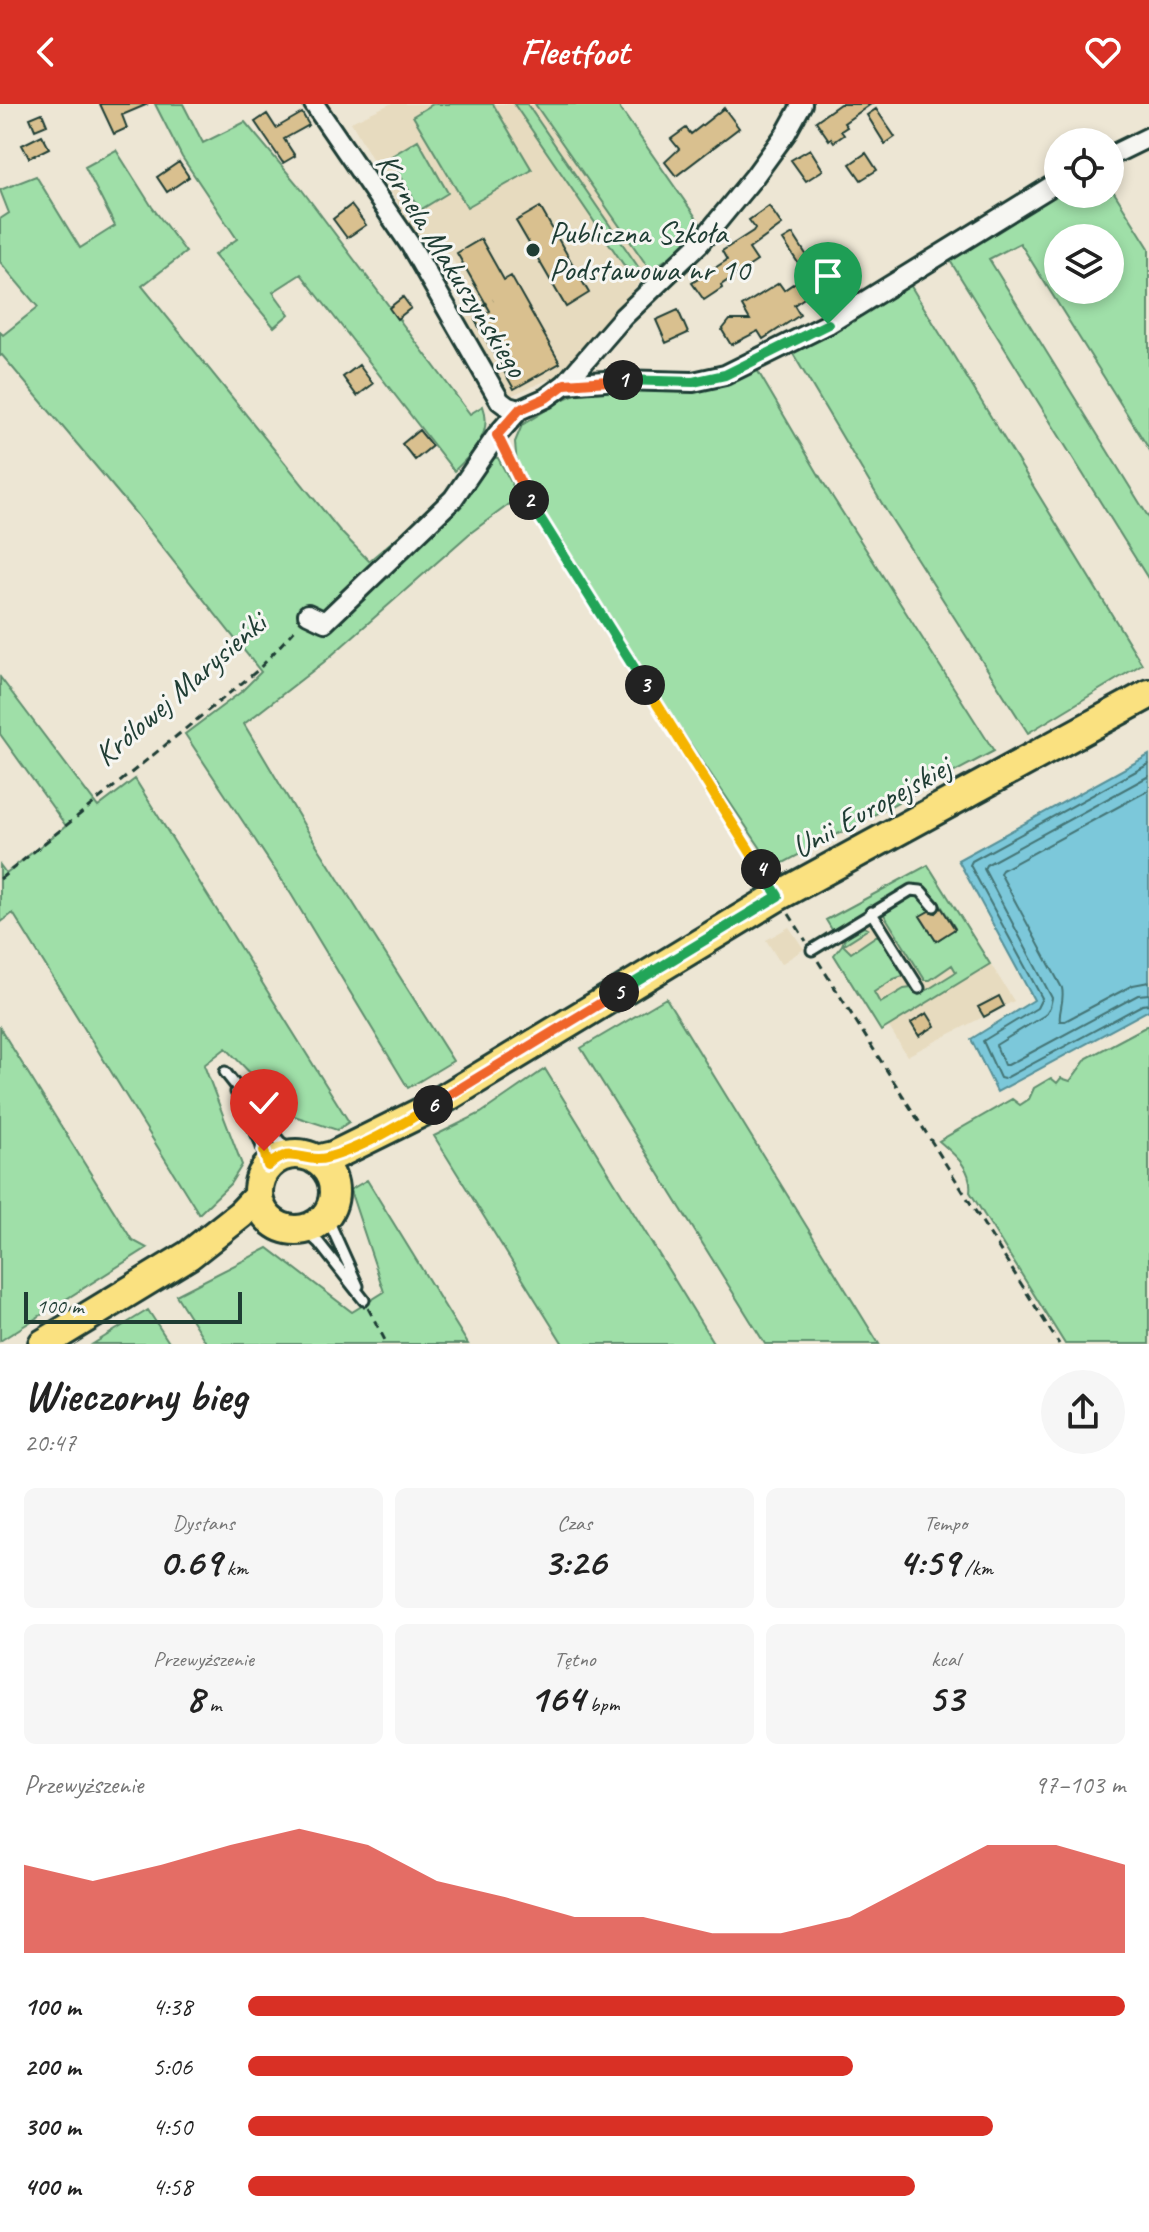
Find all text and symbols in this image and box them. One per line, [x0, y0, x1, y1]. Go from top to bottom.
text: Fleetfoot [520, 29, 629, 75]
icon: back [24, 30, 68, 74]
icon: heart [1081, 30, 1125, 74]
map controls [1044, 128, 1124, 304]
button: locate [1044, 128, 1124, 208]
street label: Kornela Makuszyńskiego [367, 145, 538, 386]
place label: Publiczna Szkoła Podstawowa nr 10 [549, 212, 752, 290]
button: layers [1044, 224, 1124, 304]
marker: Publiczna Szkoła Podstawowa nr 10 [524, 241, 542, 259]
pin [794, 242, 862, 324]
icon: arrive [806, 254, 850, 298]
pin: 1 [603, 360, 643, 400]
text: 1 [618, 366, 628, 394]
pin: 2 [509, 480, 549, 520]
text: 2 [524, 486, 534, 514]
street label: Królowej Marysieńki [85, 600, 278, 775]
pin: 3 [625, 665, 665, 705]
text: 3 [640, 671, 650, 699]
street label: Unii Europejskiej [784, 745, 961, 868]
pin: 4 [741, 849, 781, 889]
text: 4 [756, 855, 766, 883]
pin: 5 [599, 972, 639, 1012]
text: 5 [614, 978, 624, 1006]
pin [230, 1069, 298, 1151]
icon: check [242, 1081, 286, 1125]
pin: 6 [413, 1085, 453, 1125]
text: 6 [428, 1091, 438, 1119]
scale bar [24, 1288, 242, 1324]
text: 100 m [36, 1292, 83, 1320]
text: Wieczorny bieg [24, 1368, 247, 1423]
button: share [1041, 1370, 1125, 1454]
text: 20:47 [24, 1426, 76, 1459]
text: Dystans [172, 1509, 235, 1537]
text: Czas [557, 1509, 592, 1537]
text: Tempo [924, 1509, 967, 1537]
text: 0.69 [159, 1537, 221, 1587]
text: 3:26 [543, 1537, 606, 1587]
text: 4:59 [898, 1537, 959, 1587]
text: km [221, 1554, 248, 1582]
text: /km [959, 1554, 993, 1582]
text: Przewyższenie [153, 1645, 254, 1673]
text: Tętno [553, 1645, 596, 1673]
text: kcal [931, 1645, 960, 1673]
text: 8 [186, 1673, 204, 1723]
text: 164 [529, 1673, 584, 1723]
text: 53 [928, 1673, 963, 1723]
text: m [204, 1690, 221, 1718]
text: bpm [584, 1690, 620, 1718]
text: Przewyższenie [24, 1768, 143, 1801]
text: 97–103 m [1034, 1768, 1125, 1801]
text: 100 m [24, 1990, 80, 2023]
text: 4:38 [152, 1990, 192, 2023]
text: 200 m [24, 2050, 80, 2083]
text: 5:06 [152, 2050, 192, 2083]
text: 300 m [24, 2110, 80, 2143]
text: 4:50 [152, 2110, 192, 2143]
text: 400 m [24, 2170, 80, 2203]
text: 4:58 [152, 2170, 192, 2203]

